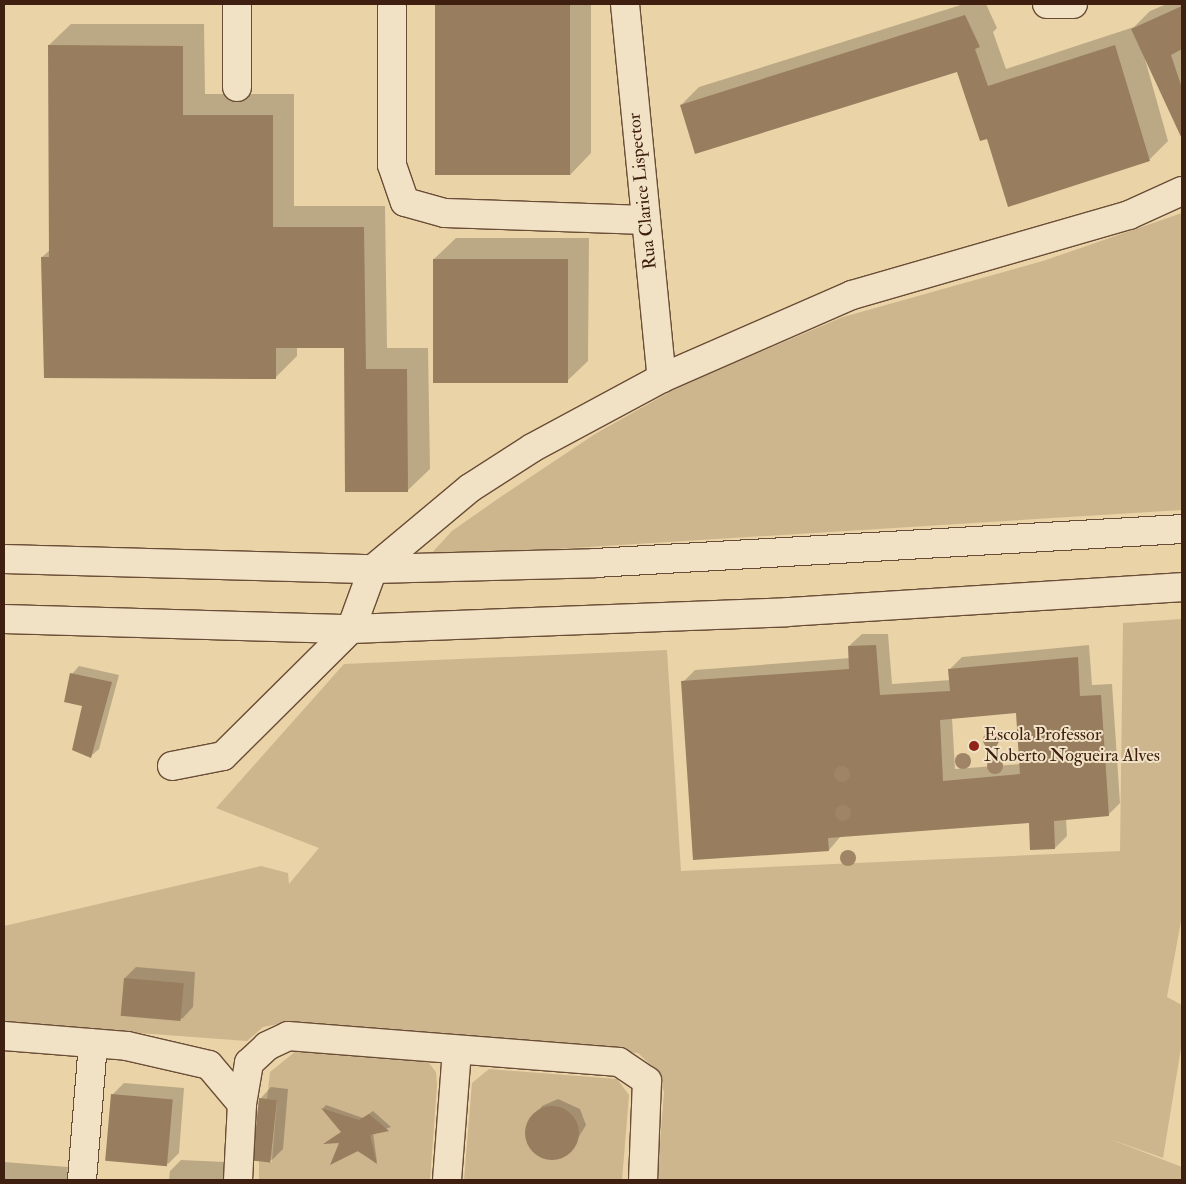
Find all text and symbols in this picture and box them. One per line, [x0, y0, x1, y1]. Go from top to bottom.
street label: Rua Clarice Lispector [624, 112, 662, 270]
place label: Escola Professor Noberto Nogueira Alves [984, 725, 1160, 768]
marker: Escola Professor Noberto Nogueira Alves [968, 740, 980, 752]

